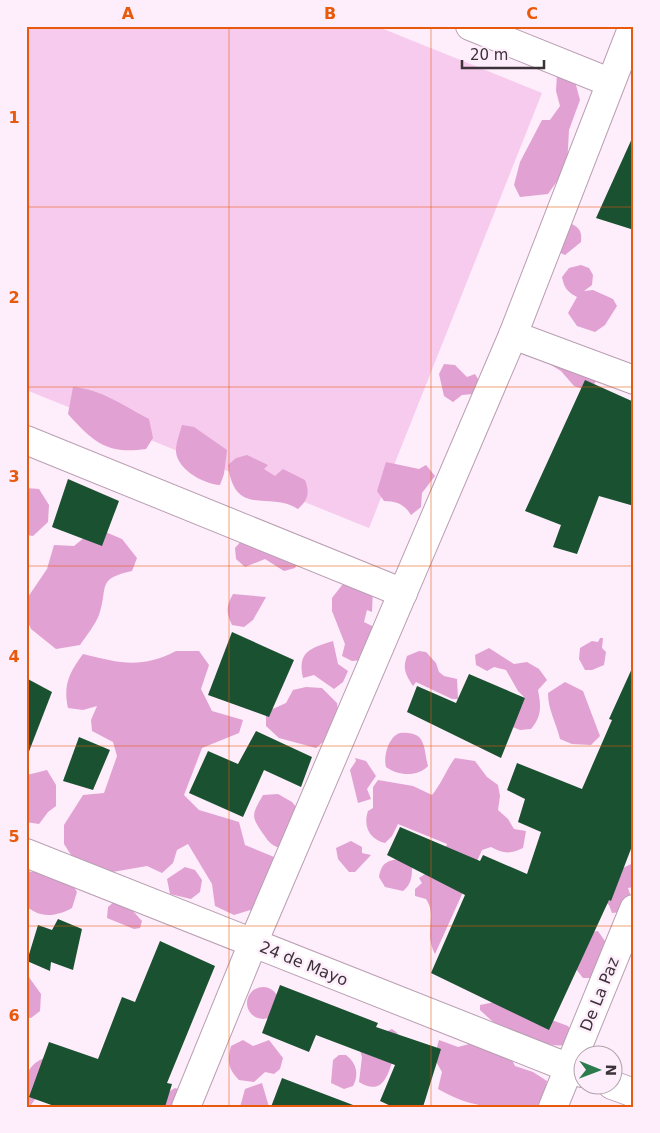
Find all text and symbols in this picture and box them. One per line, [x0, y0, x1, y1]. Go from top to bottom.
text: A [122, 4, 135, 23]
text: B [324, 4, 336, 23]
text: C [526, 4, 538, 23]
scale bar [462, 38, 545, 70]
text: 20 m [470, 46, 508, 64]
text: 1 [8, 108, 20, 127]
text: 2 [8, 288, 20, 307]
text: 3 [8, 467, 20, 486]
text: 4 [8, 647, 20, 666]
text: 5 [8, 827, 20, 846]
street label: 24 de Mayo [257, 937, 351, 990]
street label: De La Paz [576, 954, 623, 1034]
text: 6 [8, 1006, 20, 1025]
north arrow [572, 1046, 622, 1096]
text: N [603, 1064, 619, 1076]

